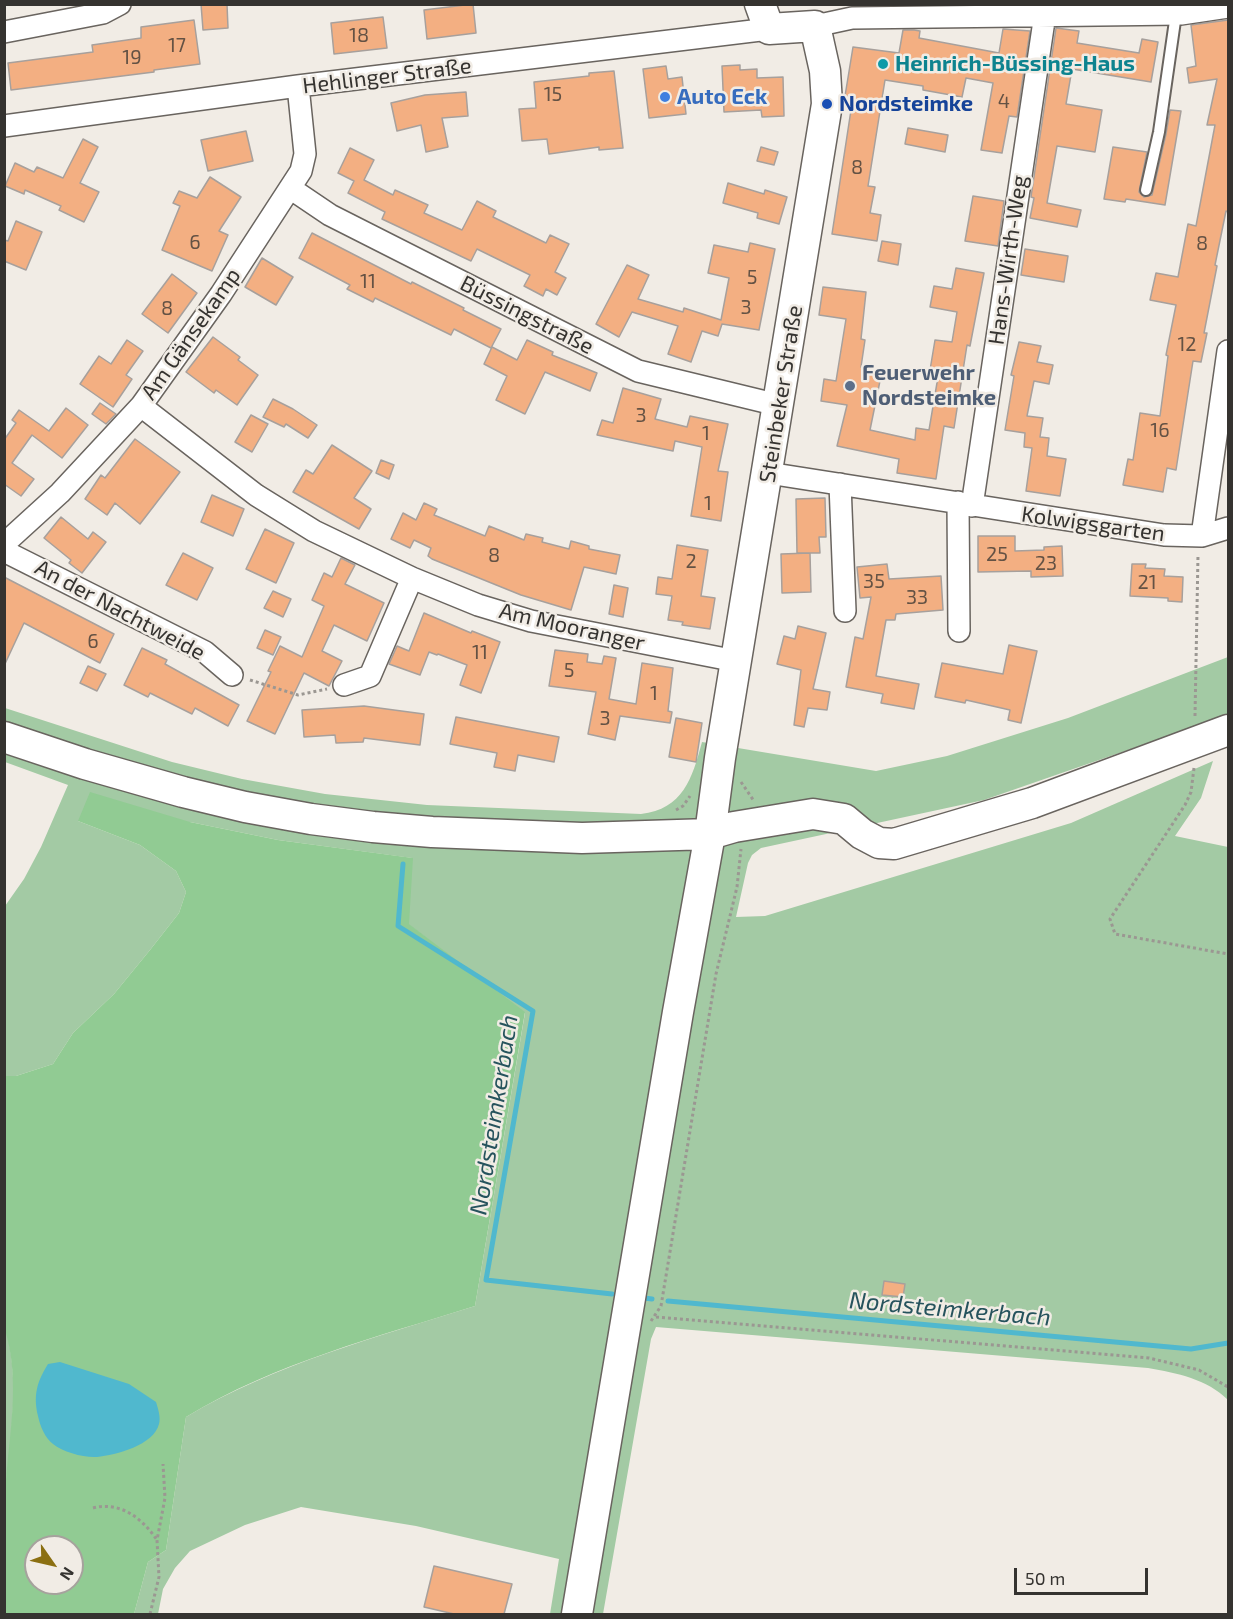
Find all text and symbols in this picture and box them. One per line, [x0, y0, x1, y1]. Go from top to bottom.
house number: 18 [349, 23, 369, 47]
house number: 17 [168, 33, 186, 57]
house number: 19 [122, 45, 142, 69]
place label: Heinrich-Büssing-Haus [895, 51, 1135, 77]
street label: Hehlinger Straße [301, 53, 473, 99]
marker: Heinrich-Büssing-Haus [876, 57, 890, 71]
house number: 15 [544, 82, 562, 106]
place label: Auto Eck [677, 84, 767, 110]
house number: 4 [998, 89, 1010, 113]
marker: Auto Eck [658, 90, 672, 104]
place label: Nordsteimke [839, 91, 973, 117]
marker: Nordsteimke [820, 97, 834, 111]
house number: 8 [851, 155, 863, 179]
street label: Hans-Wirth-Weg [983, 174, 1033, 346]
house number: 6 [189, 230, 201, 254]
house number: 8 [1196, 231, 1208, 255]
street label: Am Gänsekamp [136, 263, 246, 405]
house number: 5 [747, 265, 757, 289]
house number: 11 [360, 269, 376, 293]
street label: Büssingstraße [456, 270, 598, 360]
house number: 3 [740, 295, 752, 319]
house number: 8 [161, 296, 173, 320]
street label: Steinbeker Straße [754, 303, 808, 485]
house number: 12 [1177, 332, 1197, 356]
place label: Feuerwehr Nordsteimke [862, 360, 996, 412]
marker: Feuerwehr Nordsteimke [843, 379, 857, 393]
house number: 3 [635, 403, 647, 427]
house number: 16 [1150, 418, 1170, 442]
house number: 1 [702, 421, 710, 445]
house number: 1 [704, 491, 712, 515]
street label: Kolwigsgarten [1020, 501, 1166, 547]
house number: 25 [986, 542, 1008, 566]
house number: 8 [488, 543, 500, 567]
house number: 2 [685, 549, 697, 573]
house number: 23 [1035, 551, 1057, 575]
street label: An der Nachtweide [30, 554, 210, 666]
house number: 35 [863, 569, 885, 593]
house number: 21 [1137, 570, 1157, 594]
house number: 33 [906, 585, 928, 609]
street label: Am Mooranger [497, 597, 647, 657]
house number: 6 [87, 629, 99, 653]
house number: 11 [472, 640, 488, 664]
house number: 5 [564, 658, 574, 682]
house number: 1 [650, 681, 658, 705]
house number: 3 [599, 706, 611, 730]
water label: Nordsteimkerbach [464, 1013, 524, 1217]
water label: Nordsteimkerbach [848, 1286, 1052, 1332]
north arrow [24, 1535, 84, 1595]
scale bar [1017, 1556, 1150, 1594]
text: N [57, 1564, 79, 1584]
text: 50 m [1025, 1567, 1065, 1589]

